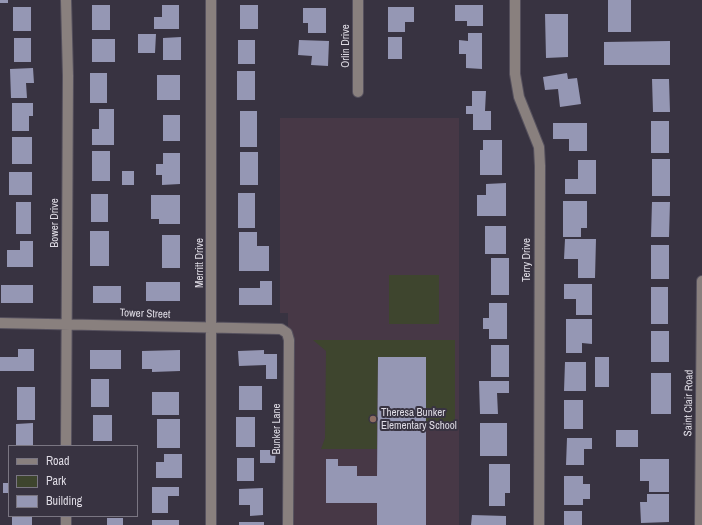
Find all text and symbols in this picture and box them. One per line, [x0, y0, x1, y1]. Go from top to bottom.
street label: Orlin Drive [339, 24, 353, 68]
street label: Bower Drive [48, 198, 62, 248]
street label: Merritt Drive [193, 238, 207, 288]
street label: Terry Drive [520, 238, 534, 282]
street label: Tower Street [119, 307, 171, 321]
street label: Saint Clair Road [682, 370, 696, 436]
street label: Bunker Lane [270, 403, 284, 455]
place label: Theresa Bunker Elementary School [381, 406, 457, 432]
marker: Theresa Bunker Elementary School [368, 414, 378, 424]
legend [8, 445, 138, 517]
text: Road [46, 453, 70, 469]
text: Park [46, 473, 66, 489]
text: Building [46, 493, 82, 509]

